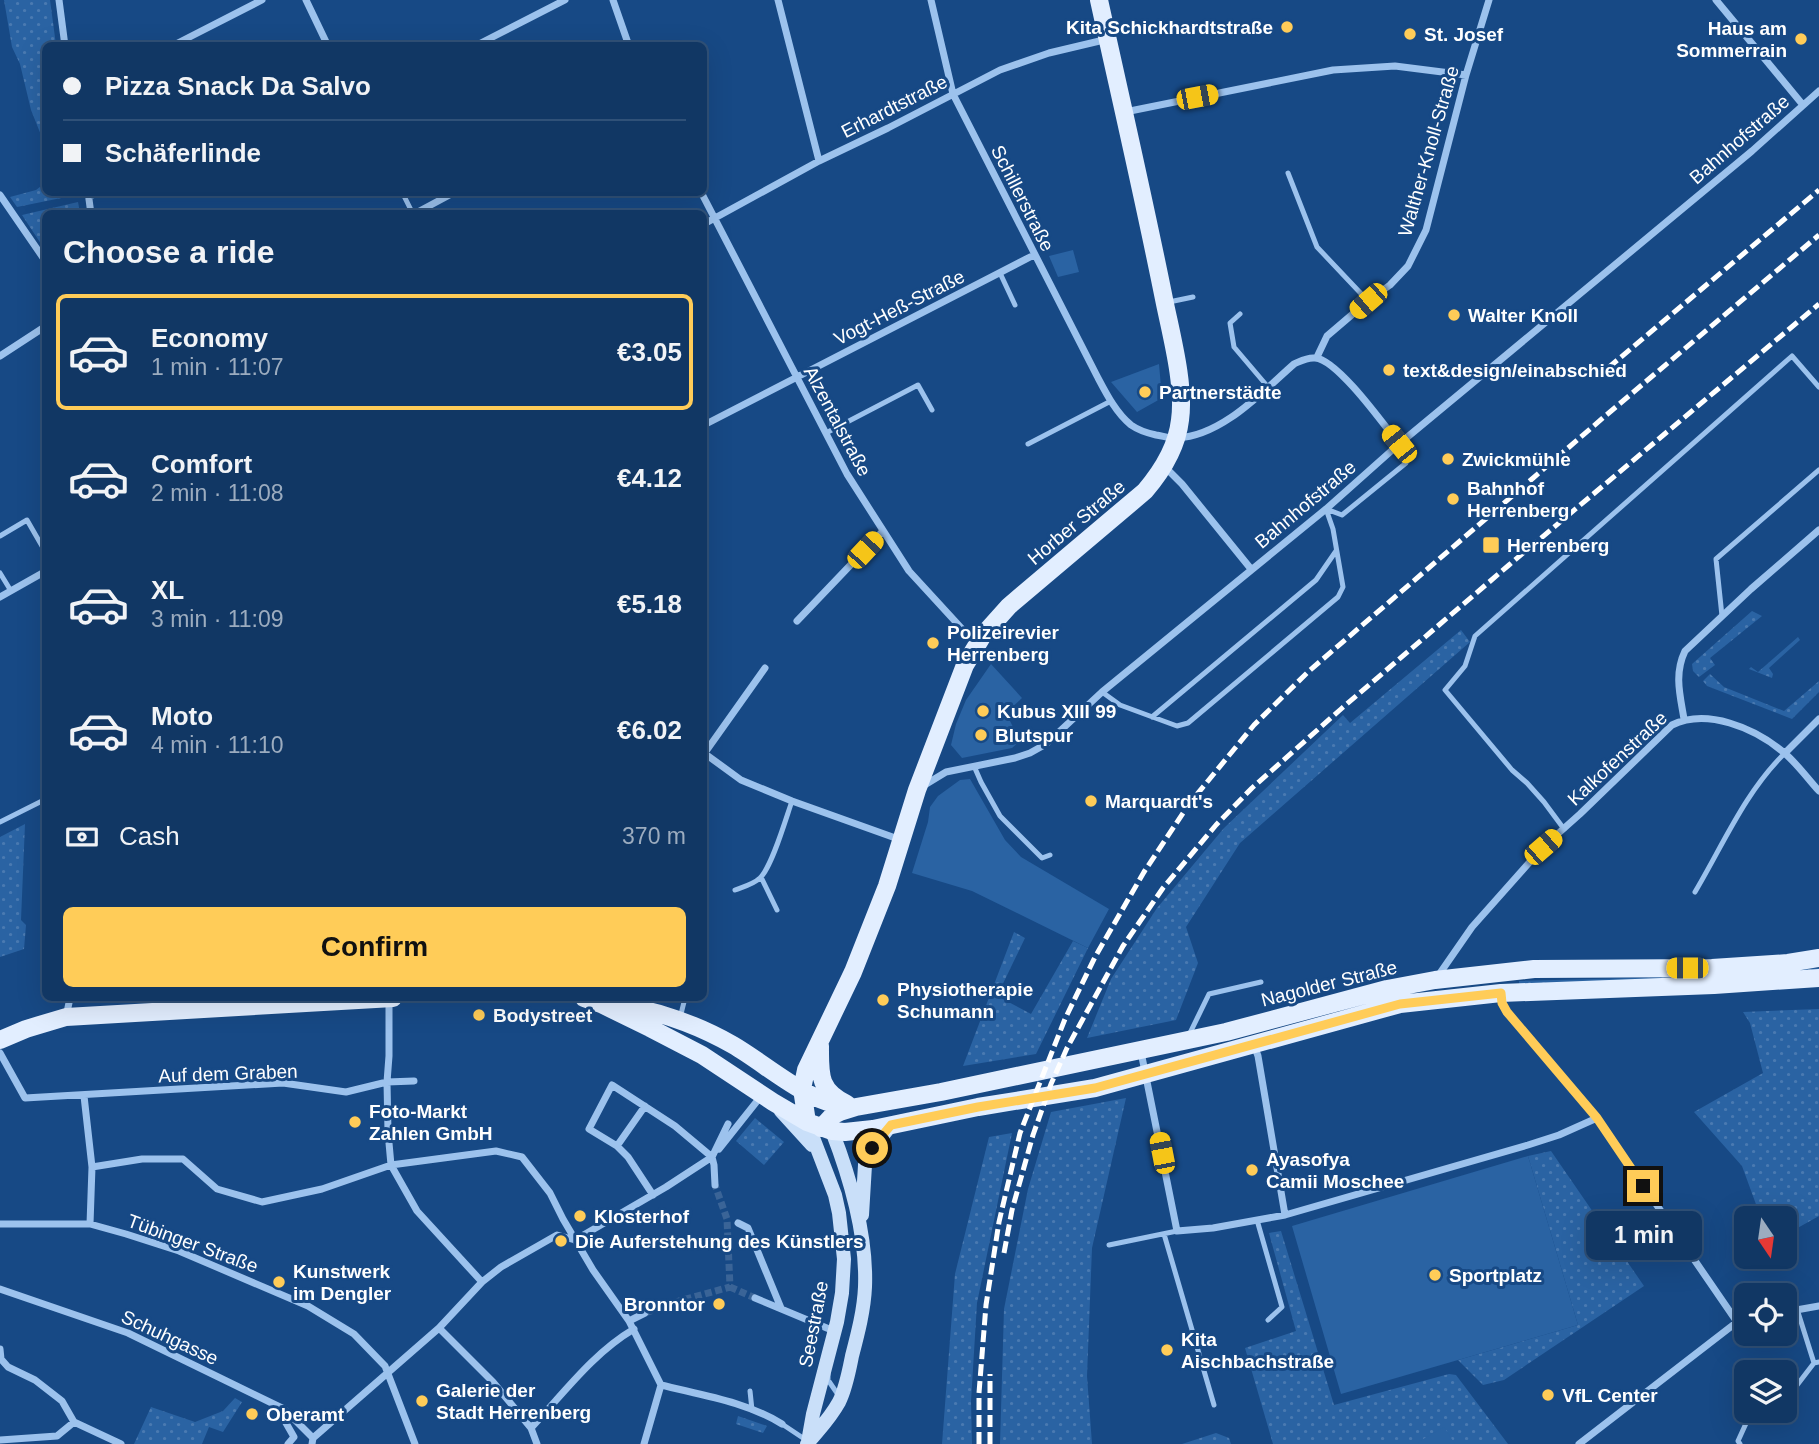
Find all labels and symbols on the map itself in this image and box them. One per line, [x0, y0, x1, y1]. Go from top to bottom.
place label: Kita Schickhardtstraße [1066, 17, 1273, 38]
place label: Haus am Sommerrain [1676, 18, 1787, 61]
marker: Kita Schickhardtstraße [1279, 19, 1295, 35]
place label: St. Josef [1424, 24, 1504, 45]
marker: St. Josef [1402, 26, 1418, 42]
marker: Haus am Sommerrain [1793, 31, 1809, 47]
street label: Walther-Knoll-Straße [1394, 63, 1463, 239]
street label: Erhardtstraße [838, 71, 951, 142]
car [1175, 83, 1220, 111]
street label: Bahnhofstraße [1685, 91, 1793, 188]
street label: Schillerstraße [987, 142, 1058, 255]
street label: Vogt-Heß-Straße [830, 265, 968, 349]
car [1346, 279, 1391, 323]
place label: Walter Knoll [1468, 305, 1578, 326]
marker: Walter Knoll [1446, 307, 1462, 323]
place label: text&design/einabschied [1403, 360, 1627, 381]
marker: text&design/einabschied [1381, 362, 1397, 378]
street label: Alzentalstraße [800, 363, 875, 480]
place label: Partnerstädte [1159, 382, 1282, 403]
marker: Partnerstädte [1137, 384, 1153, 400]
car [1378, 421, 1421, 467]
place label: Zwickmühle [1462, 449, 1571, 470]
marker: Zwickmühle [1440, 451, 1456, 467]
street label: Bahnhofstraße [1251, 456, 1360, 552]
street label: Horber Straße [1023, 476, 1129, 569]
place label: Bahnhof Herrenberg [1467, 478, 1569, 521]
marker: Bahnhof Herrenberg [1445, 491, 1461, 507]
car [843, 527, 888, 573]
marker: Herrenberg [1481, 535, 1501, 555]
place label: Herrenberg [1507, 535, 1609, 556]
place label: Polizeirevier Herrenberg [947, 622, 1060, 665]
marker: Polizeirevier Herrenberg [925, 635, 941, 651]
place label: Kubus XIII 99 [997, 701, 1116, 722]
marker: Kubus XIII 99 [975, 703, 991, 719]
street label: Kalkofenstraße [1563, 707, 1671, 810]
place label: Blutspur [995, 725, 1074, 746]
marker: Blutspur [973, 727, 989, 743]
place label: Marquardt's [1105, 791, 1213, 812]
marker: Marquardt's [1083, 793, 1099, 809]
car [1521, 825, 1566, 869]
street label: Nagolder Straße [1259, 956, 1399, 1011]
car [1667, 958, 1709, 979]
place label: Physiotherapie Schumann [897, 979, 1033, 1022]
marker: Physiotherapie Schumann [875, 992, 891, 1008]
place label: Bodystreet [493, 1005, 593, 1026]
marker: Bodystreet [471, 1007, 487, 1023]
street label: Auf dem Graben [158, 1061, 298, 1086]
place label: Foto-Markt Zahlen GmbH [369, 1101, 493, 1144]
marker: Foto-Markt Zahlen GmbH [347, 1114, 363, 1130]
car [1148, 1130, 1177, 1176]
route start [856, 1132, 888, 1164]
place label: Ayasofya Camii Moschee [1266, 1149, 1404, 1192]
marker: Ayasofya Camii Moschee [1244, 1162, 1260, 1178]
route end [1627, 1170, 1659, 1202]
place label: Klosterhof [594, 1206, 690, 1227]
north arrow [1734, 1206, 1797, 1269]
marker: Klosterhof [572, 1208, 588, 1224]
street label: Tübinger Straße [125, 1210, 261, 1277]
callout: 1 min [1585, 1210, 1701, 1260]
place label: Die Auferstehung des Künstlers [575, 1231, 864, 1252]
marker: Die Auferstehung des Künstlers [553, 1233, 569, 1249]
place label: Kunstwerk im Dengler [293, 1261, 392, 1304]
place label: Sportplatz [1449, 1265, 1542, 1286]
marker: Sportplatz [1427, 1267, 1443, 1283]
marker: Kunstwerk im Dengler [271, 1274, 287, 1290]
street label: Seestraße [795, 1279, 832, 1369]
place label: Bronntor [624, 1294, 706, 1315]
marker: Bronntor [711, 1296, 727, 1312]
street label: Schuhgasse [118, 1306, 222, 1369]
place label: Kita Aischbachstraße [1181, 1329, 1334, 1372]
marker: Kita Aischbachstraße [1159, 1342, 1175, 1358]
place label: Galerie der Stadt Herrenberg [436, 1380, 591, 1423]
place label: VfL Center [1562, 1385, 1658, 1406]
marker: VfL Center [1540, 1387, 1556, 1403]
marker: Galerie der Stadt Herrenberg [414, 1393, 430, 1409]
place label: Oberamt [266, 1404, 345, 1425]
marker: Oberamt [244, 1406, 260, 1422]

